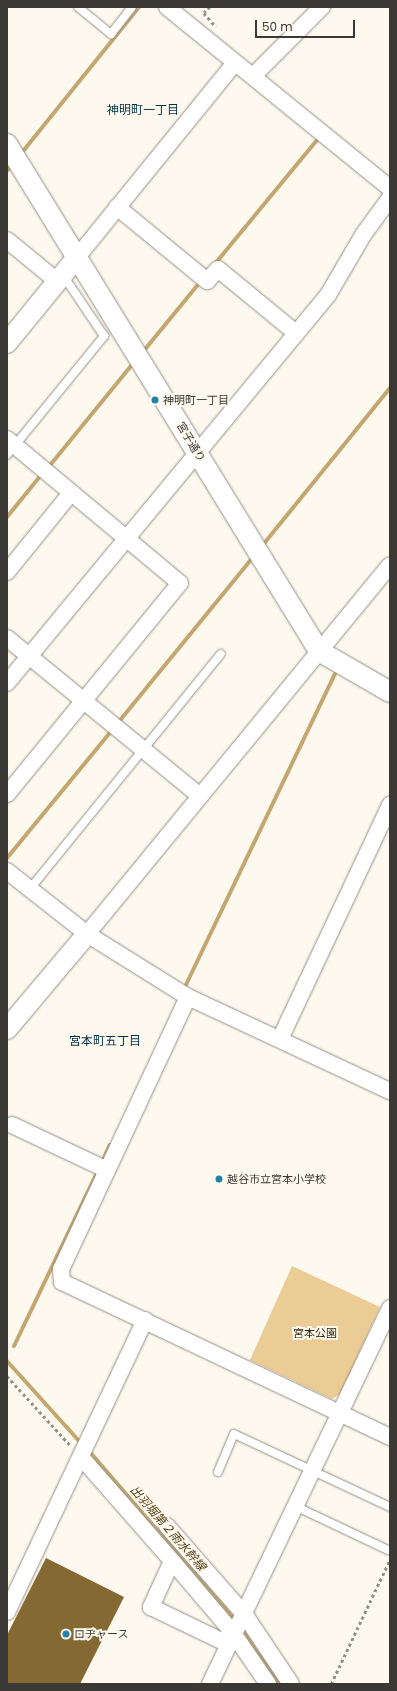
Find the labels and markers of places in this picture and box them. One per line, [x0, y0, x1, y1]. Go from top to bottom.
place label: 神明町一丁目 [163, 393, 229, 407]
marker: 神明町一丁目 [150, 395, 160, 405]
place label: 越谷市立宮本小学校 [227, 1172, 326, 1186]
marker: 越谷市立宮本小学校 [214, 1174, 224, 1184]
place label: ロヂャース [74, 1627, 129, 1641]
marker: ロヂャース [61, 1629, 71, 1639]

